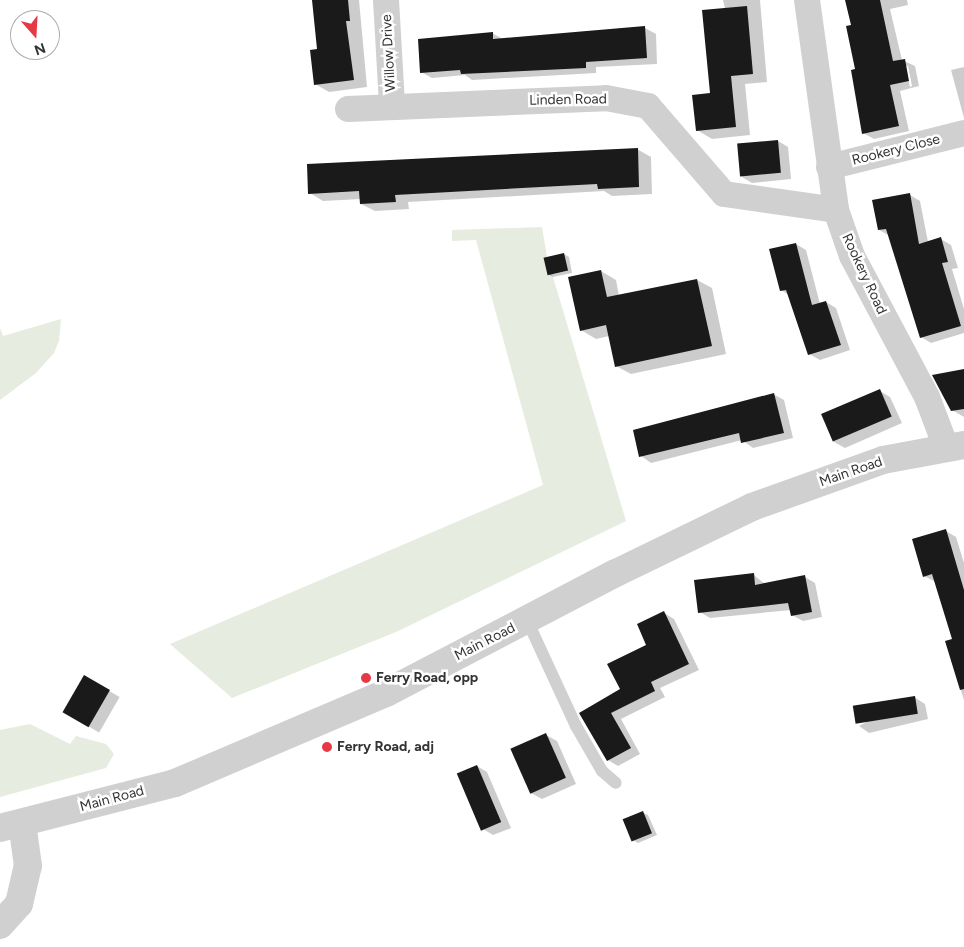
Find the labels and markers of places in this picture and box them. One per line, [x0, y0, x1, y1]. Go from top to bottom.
place label: Ferry Road, opp [376, 670, 478, 686]
marker: Ferry Road, opp [360, 672, 372, 684]
place label: Ferry Road, adj [337, 739, 434, 755]
marker: Ferry Road, adj [321, 741, 333, 753]

